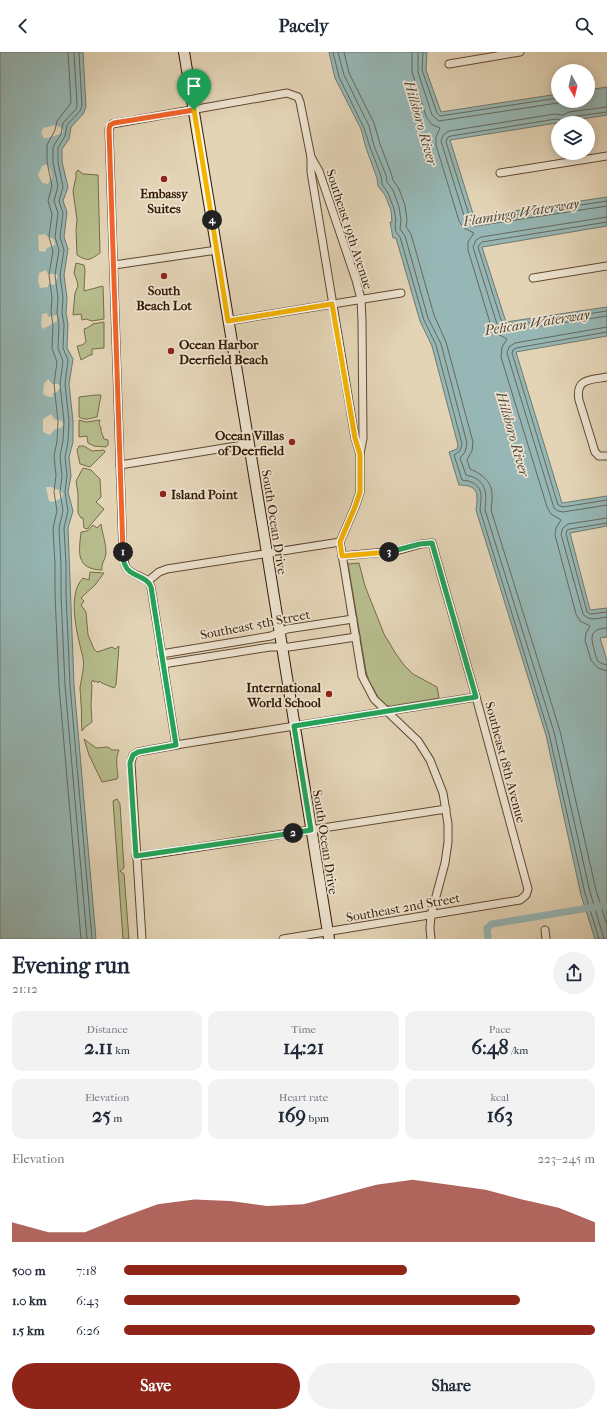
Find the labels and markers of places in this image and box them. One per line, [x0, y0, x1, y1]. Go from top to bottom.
pin [177, 69, 211, 110]
marker: Embassy Suites [159, 174, 169, 184]
place label: Embassy Suites [140, 186, 189, 216]
pin: 4 [202, 210, 222, 230]
marker: South Beach Lot [159, 271, 169, 281]
place label: South Beach Lot [136, 283, 192, 313]
place label: Ocean Harbor Deerfield Beach [179, 337, 269, 367]
marker: Ocean Harbor Deerfield Beach [166, 346, 176, 356]
place label: Ocean Villas of Deerfield [215, 428, 285, 458]
marker: Ocean Villas of Deerfield [287, 437, 297, 447]
place label: Island Point [171, 487, 238, 502]
marker: Island Point [158, 489, 168, 499]
pin: 1 [113, 542, 133, 562]
pin: 3 [379, 542, 399, 562]
place label: International World School [246, 680, 321, 710]
marker: International World School [324, 689, 334, 699]
pin: 2 [283, 823, 303, 843]

